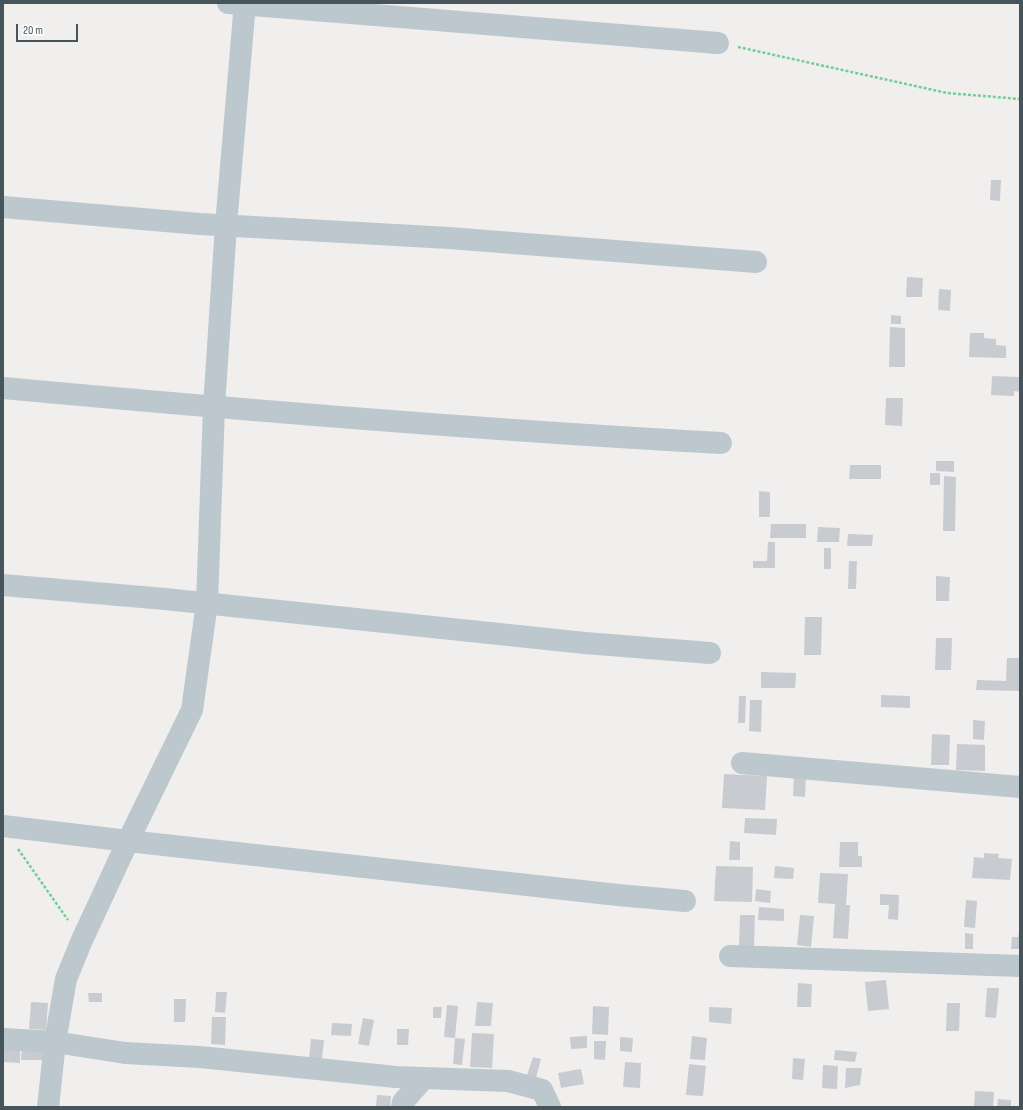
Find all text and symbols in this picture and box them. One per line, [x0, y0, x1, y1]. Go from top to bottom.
scale bar [18, 16, 80, 42]
text: 20 m [23, 23, 43, 38]

